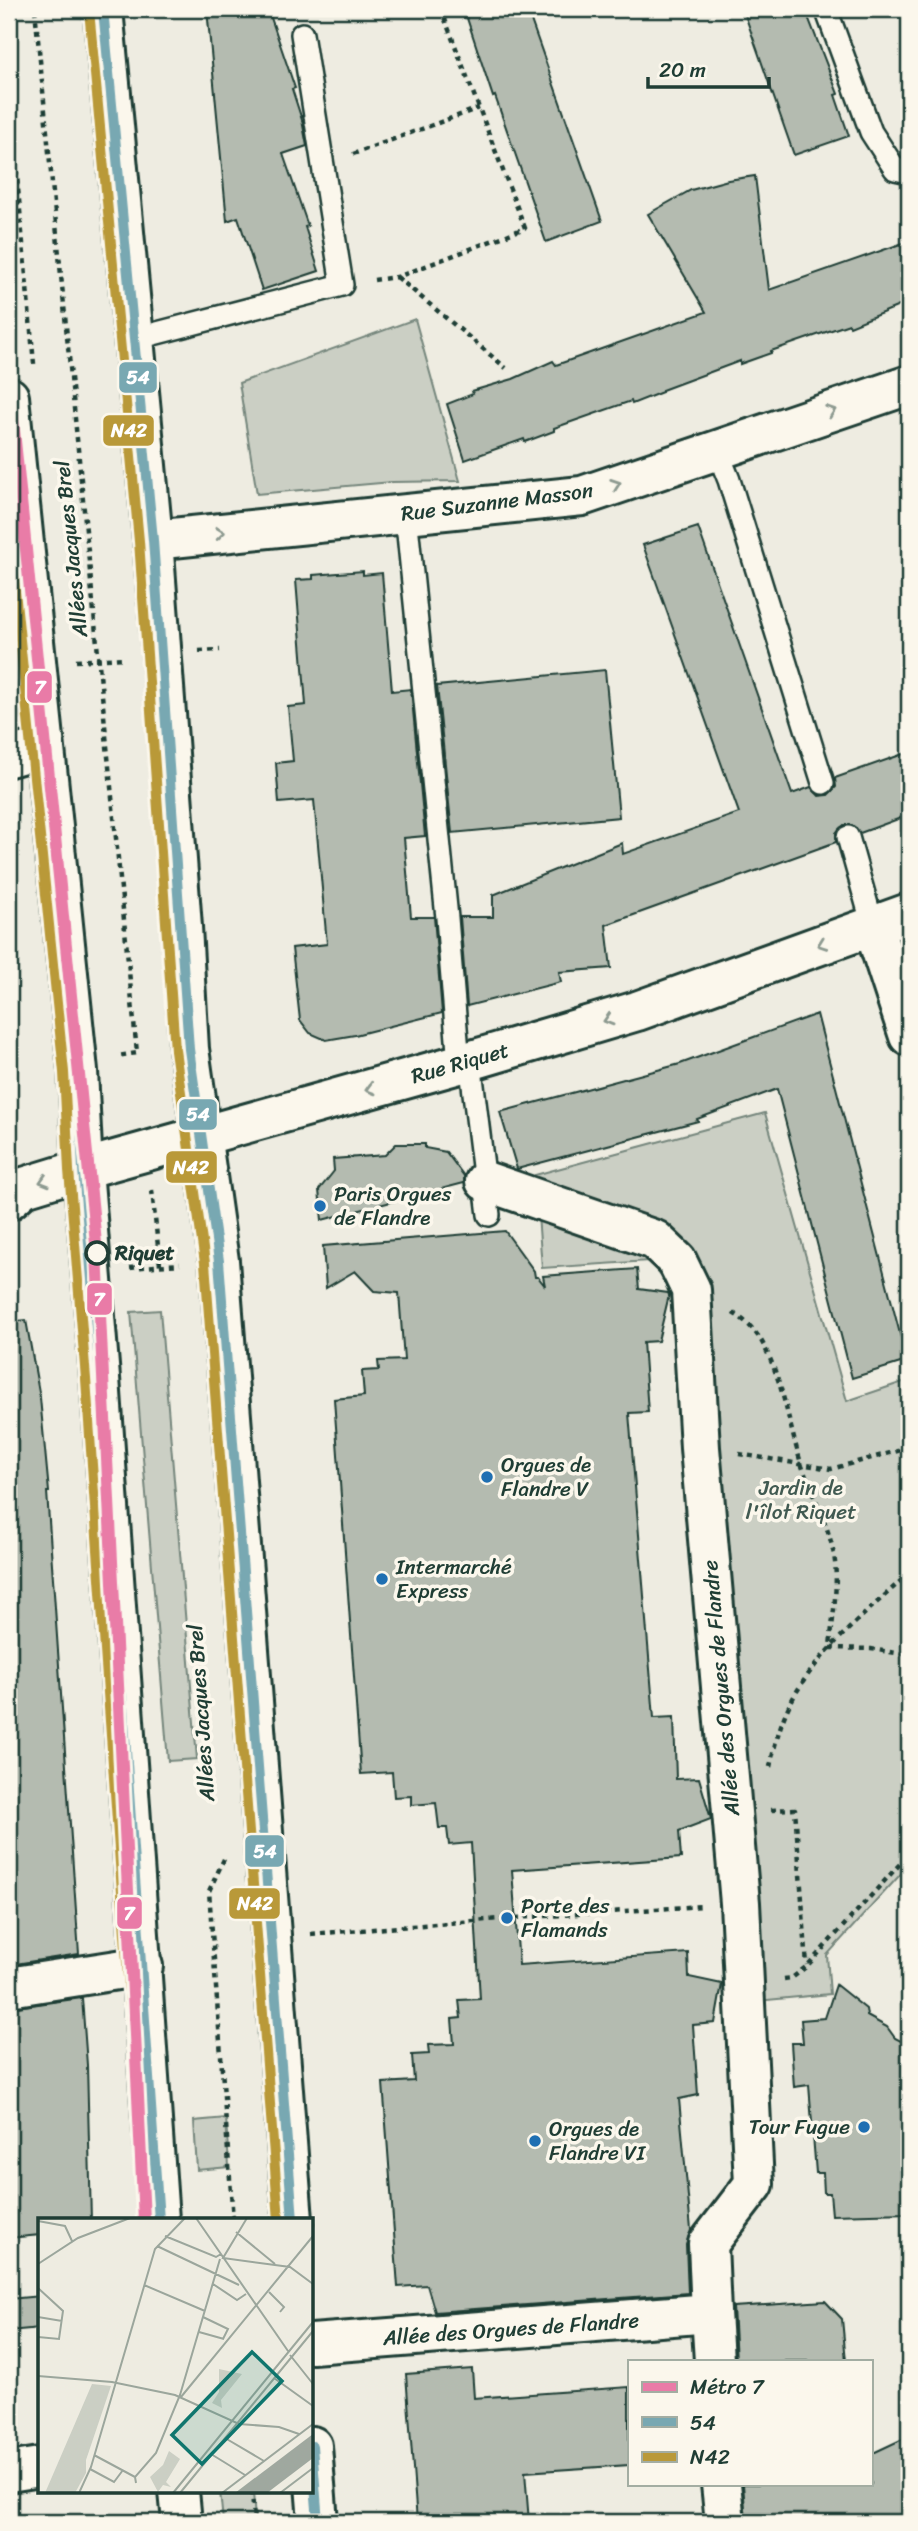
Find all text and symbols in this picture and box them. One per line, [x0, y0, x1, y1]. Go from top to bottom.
scale bar [648, 46, 769, 90]
text: 20 m [659, 51, 706, 89]
line badge: 54 [118, 361, 158, 394]
text: 54 [126, 361, 150, 394]
one-way arrow [824, 405, 837, 419]
line badge: N42 [102, 414, 155, 447]
text: N42 [110, 414, 147, 447]
street label: Allées Jacques Brel [43, 458, 99, 640]
street label: Rue Suzanne Masson [399, 471, 595, 533]
one-way arrow [609, 478, 621, 492]
one-way arrow [215, 526, 226, 541]
line badge: 7 [26, 670, 53, 704]
text: 7 [35, 671, 48, 704]
one-way arrow [817, 936, 829, 950]
one-way arrow [602, 1011, 614, 1026]
street label: Rue Riquet [407, 1031, 513, 1095]
one-way arrow [364, 1081, 376, 1095]
line badge: 54 [178, 1098, 218, 1131]
text: 54 [186, 1098, 210, 1131]
line badge: N42 [165, 1150, 218, 1184]
text: N42 [172, 1151, 209, 1184]
one-way arrow [38, 1172, 50, 1187]
place label: Paris Orgues de Flandre [334, 1175, 452, 1237]
marker: Paris Orgues de Flandre [312, 1198, 328, 1214]
place label: Riquet [114, 1234, 175, 1272]
marker: Riquet [85, 1241, 109, 1265]
line badge: 7 [86, 1282, 113, 1316]
text: 7 [94, 1283, 107, 1316]
place label: Orgues de Flandre V [501, 1446, 591, 1508]
marker: Orgues de Flandre V [479, 1469, 495, 1485]
park label: Jardin de l'îlot Riquet [746, 1469, 856, 1531]
place label: Intermarché Express [395, 1548, 512, 1610]
street label: Allée des Orgues de Flandre [691, 1558, 751, 1819]
marker: Intermarché Express [374, 1571, 390, 1587]
street label: Allées Jacques Brel [176, 1622, 226, 1804]
line badge: 54 [244, 1834, 285, 1868]
text: 54 [253, 1835, 277, 1868]
line badge: N42 [228, 1887, 281, 1920]
text: N42 [236, 1887, 273, 1920]
place label: Porte des Flamands [521, 1887, 610, 1949]
line badge: 7 [116, 1896, 143, 1930]
text: 7 [124, 1897, 137, 1930]
marker: Porte des Flamands [499, 1910, 515, 1926]
place label: Tour Fugue [749, 2108, 850, 2146]
place label: Orgues de Flandre VI [549, 2110, 647, 2172]
marker: Tour Fugue [856, 2119, 872, 2135]
marker: Orgues de Flandre VI [527, 2133, 543, 2149]
inset map [38, 2218, 313, 2492]
street label: Allée des Orgues de Flandre [381, 2301, 641, 2357]
legend [628, 2360, 872, 2486]
text: Métro 7 [690, 2368, 766, 2406]
text: 54 [690, 2404, 716, 2442]
text: N42 [690, 2438, 730, 2476]

